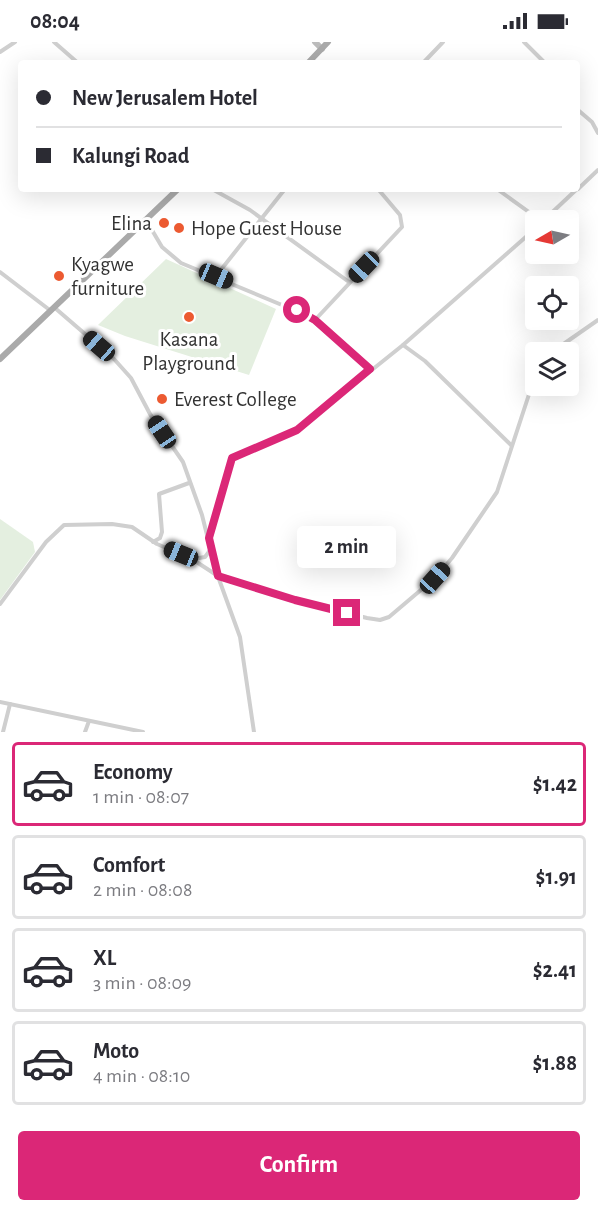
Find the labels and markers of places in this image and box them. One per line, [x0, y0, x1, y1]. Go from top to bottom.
place label: Elina [111, 213, 152, 234]
marker: Elina [157, 216, 171, 230]
place label: Hope Guest House [191, 218, 342, 239]
marker: Hope Guest House [172, 221, 186, 235]
place label: Kyagwe furniture [71, 254, 144, 299]
marker: Kyagwe furniture [52, 269, 66, 283]
marker: Kasana Playground [182, 310, 196, 324]
place label: Kasana Playground [142, 329, 236, 374]
place label: Everest College [174, 389, 297, 410]
marker: Everest College [155, 392, 169, 406]

